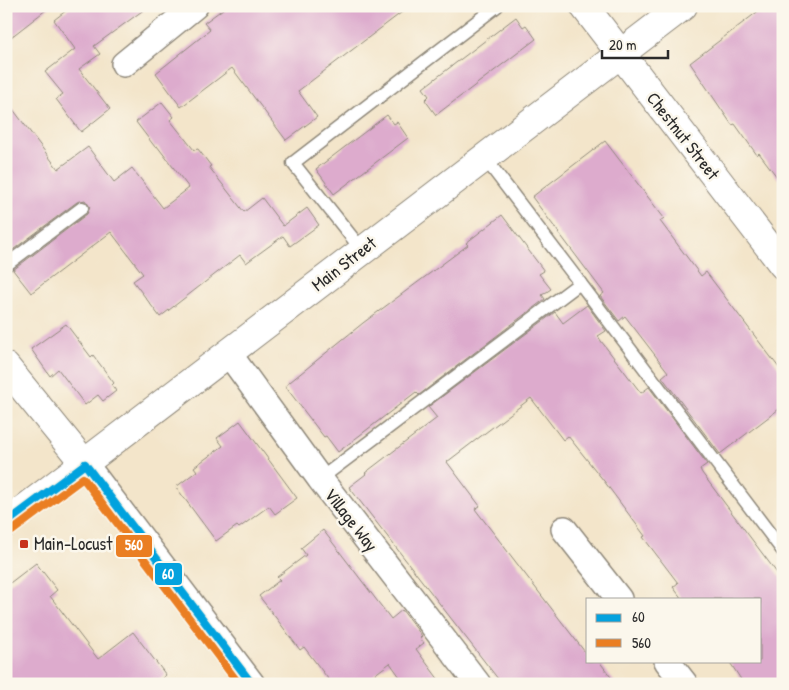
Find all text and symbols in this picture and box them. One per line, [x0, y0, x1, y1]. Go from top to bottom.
scale bar [602, 28, 668, 60]
text: 20 m [609, 34, 636, 55]
street label: Chestnut Street [641, 87, 726, 185]
street label: Main Street [306, 230, 382, 297]
street label: Village Way [319, 483, 384, 557]
place label: Main-Locust [34, 531, 113, 556]
line badge: 560 [115, 534, 153, 558]
text: 560 [125, 535, 144, 554]
marker: Main-Locust [18, 538, 30, 550]
line badge: 60 [154, 562, 183, 586]
text: 60 [162, 564, 175, 583]
legend [586, 598, 762, 662]
text: 60 [632, 606, 645, 627]
text: 560 [632, 632, 651, 653]

